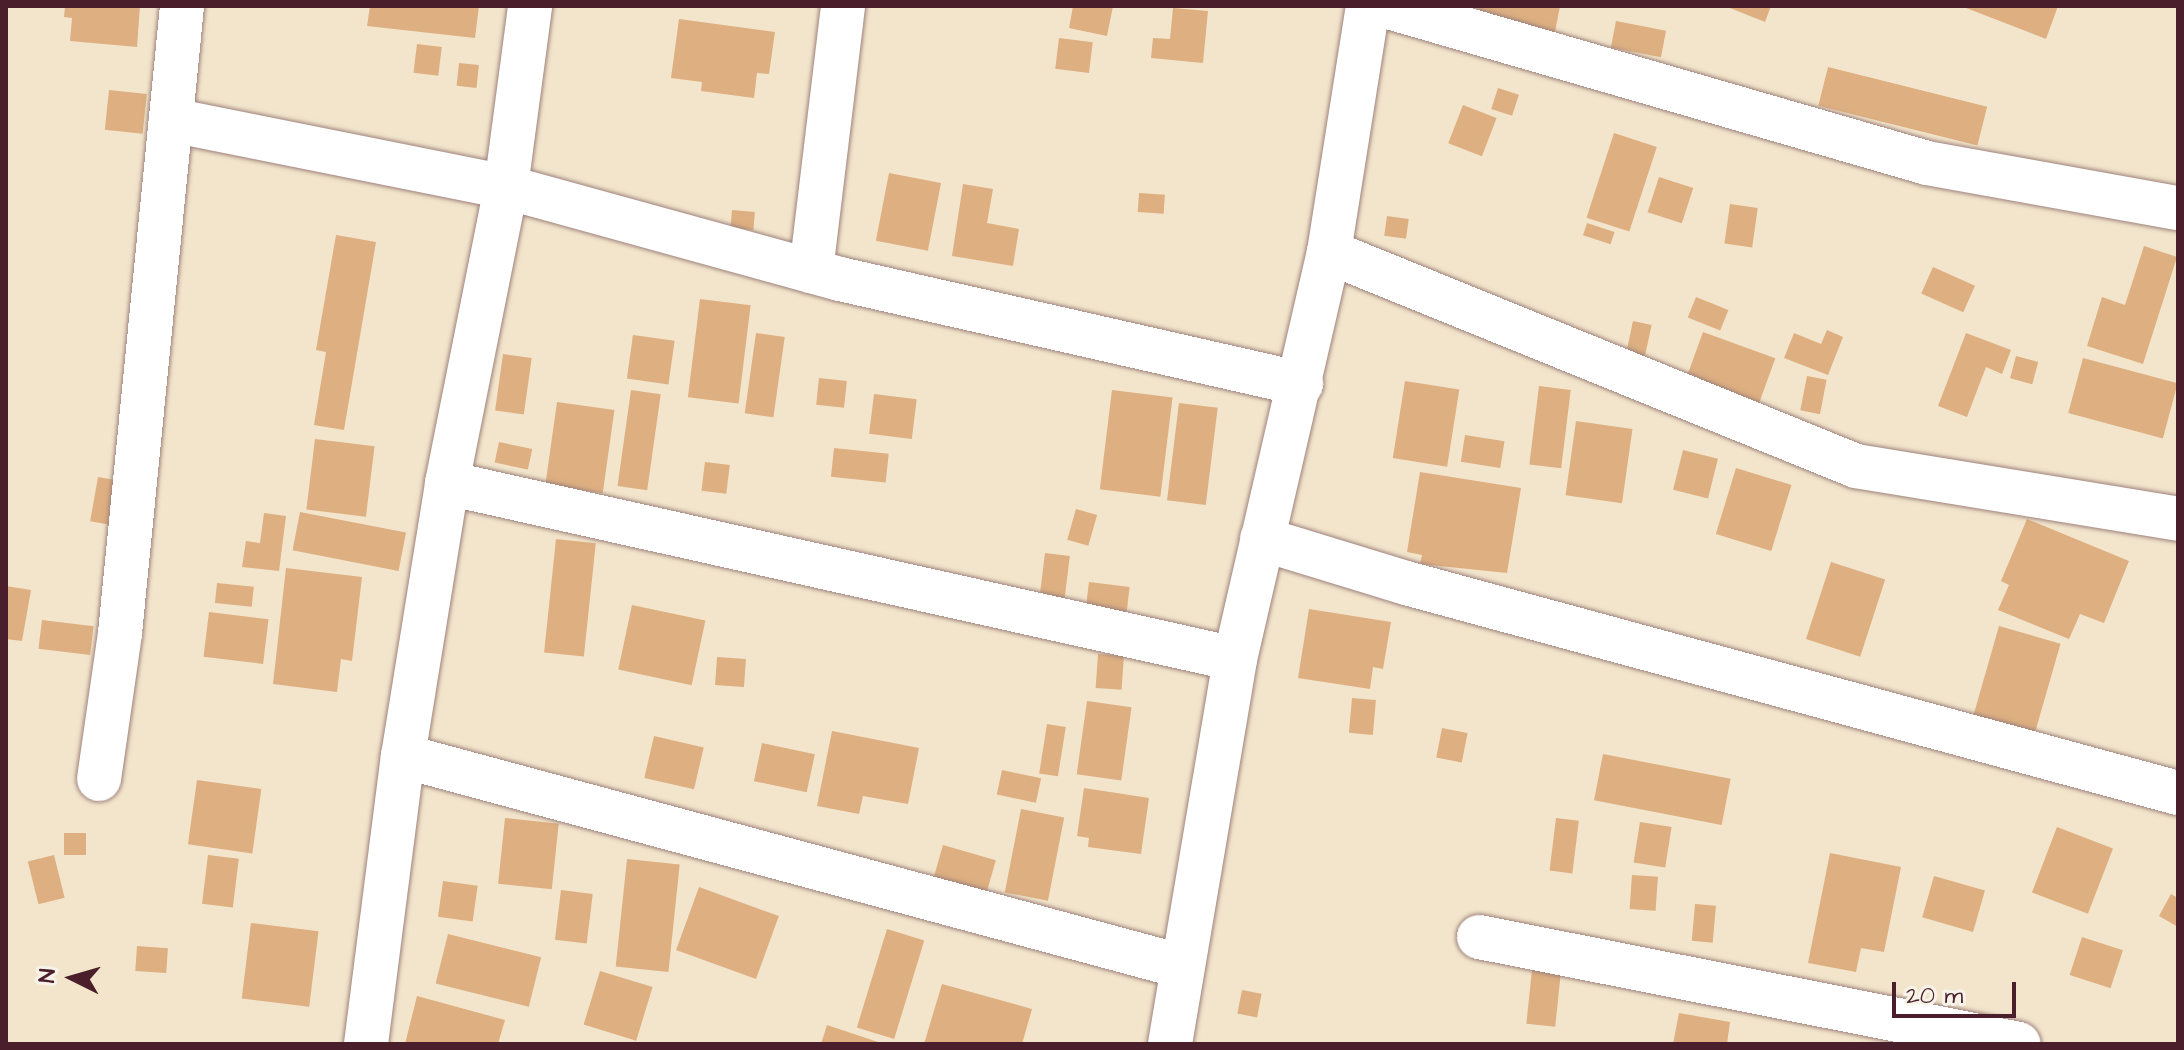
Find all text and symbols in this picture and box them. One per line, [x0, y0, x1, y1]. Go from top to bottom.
north arrow [32, 938, 112, 1018]
scale bar [1896, 966, 2020, 1016]
text: N [32, 968, 64, 984]
text: 20 m [1906, 979, 1963, 1013]

